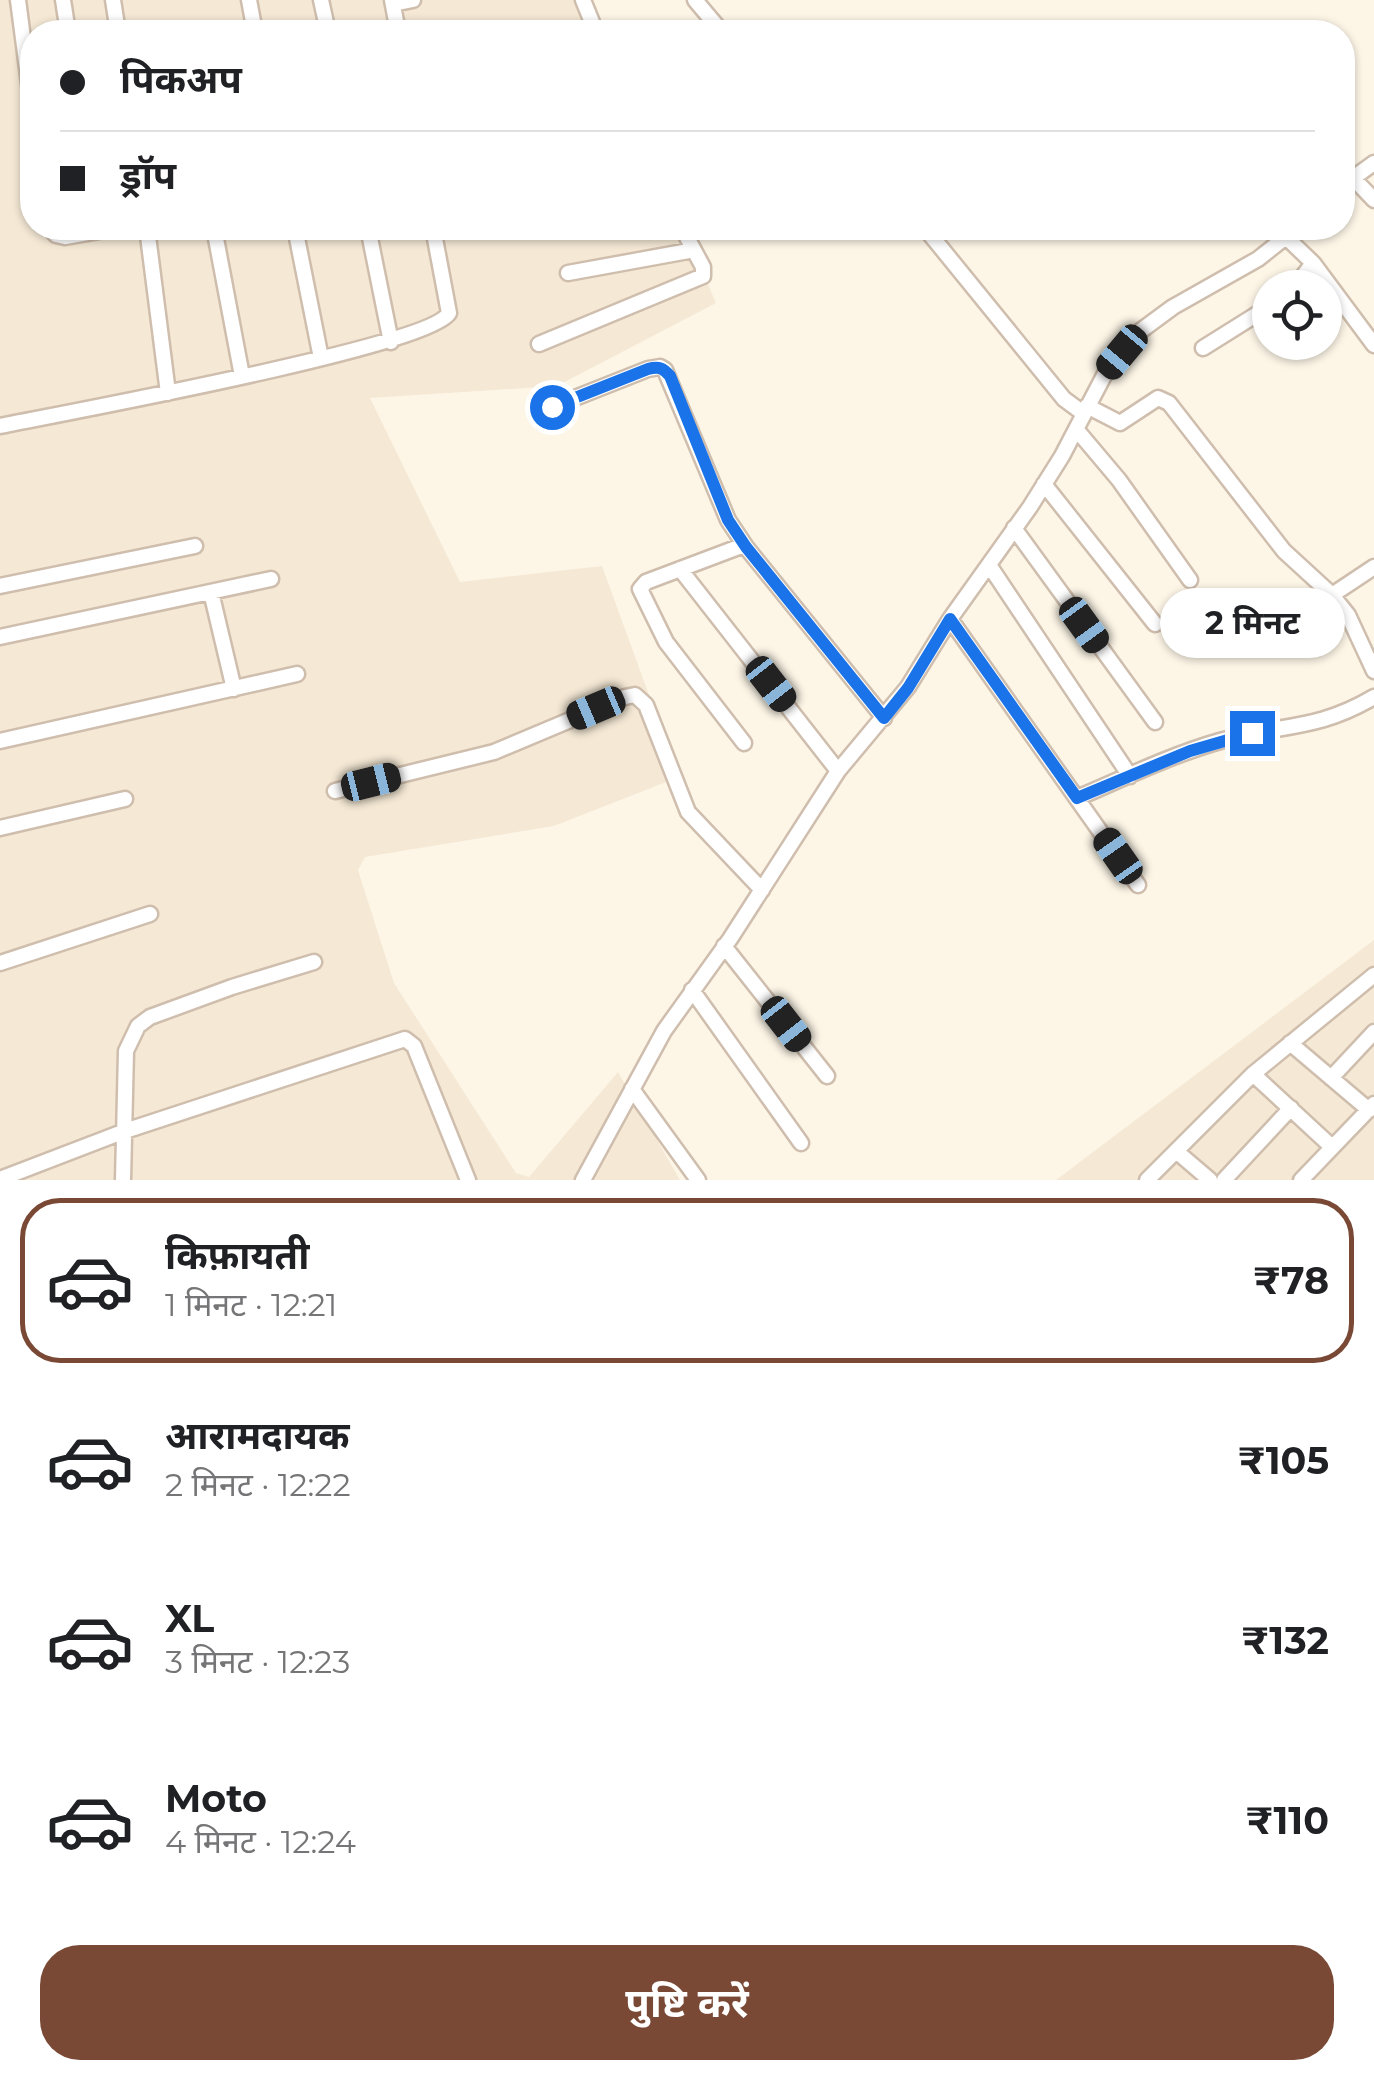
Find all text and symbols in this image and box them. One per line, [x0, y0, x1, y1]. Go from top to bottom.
text: पिकअप [120, 56, 242, 103]
text: ड्रॉप [120, 152, 176, 199]
map controls [1252, 270, 1342, 360]
button: locate [1252, 270, 1342, 360]
car [1091, 319, 1153, 385]
route start [530, 385, 575, 430]
callout: 2 मिनट [1160, 588, 1344, 658]
car [1054, 592, 1114, 658]
text: 2 मिनट [1205, 603, 1300, 642]
car [741, 651, 801, 717]
car [563, 682, 629, 734]
route end [1230, 711, 1275, 756]
car [338, 760, 404, 804]
car [1089, 823, 1147, 889]
car [756, 991, 816, 1057]
text: किफ़ायती [165, 1232, 309, 1279]
icon: car [45, 1236, 135, 1326]
text: ₹78 [1253, 1257, 1329, 1304]
text: 1 मिनट · 12:21 [165, 1285, 337, 1324]
text: आरामदायक [165, 1412, 349, 1459]
icon: car [45, 1416, 135, 1506]
text: ₹105 [1238, 1437, 1329, 1484]
text: 2 मिनट · 12:22 [165, 1465, 351, 1504]
text: XL [165, 1595, 214, 1642]
icon: car [45, 1596, 135, 1686]
text: ₹132 [1242, 1617, 1329, 1664]
text: 3 मिनट · 12:23 [165, 1642, 350, 1681]
text: Moto [165, 1775, 267, 1822]
icon: car [45, 1776, 135, 1866]
text: ₹110 [1246, 1797, 1329, 1844]
text: 4 मिनट · 12:24 [165, 1822, 356, 1861]
button: पुष्टि करें [40, 1945, 1334, 2060]

